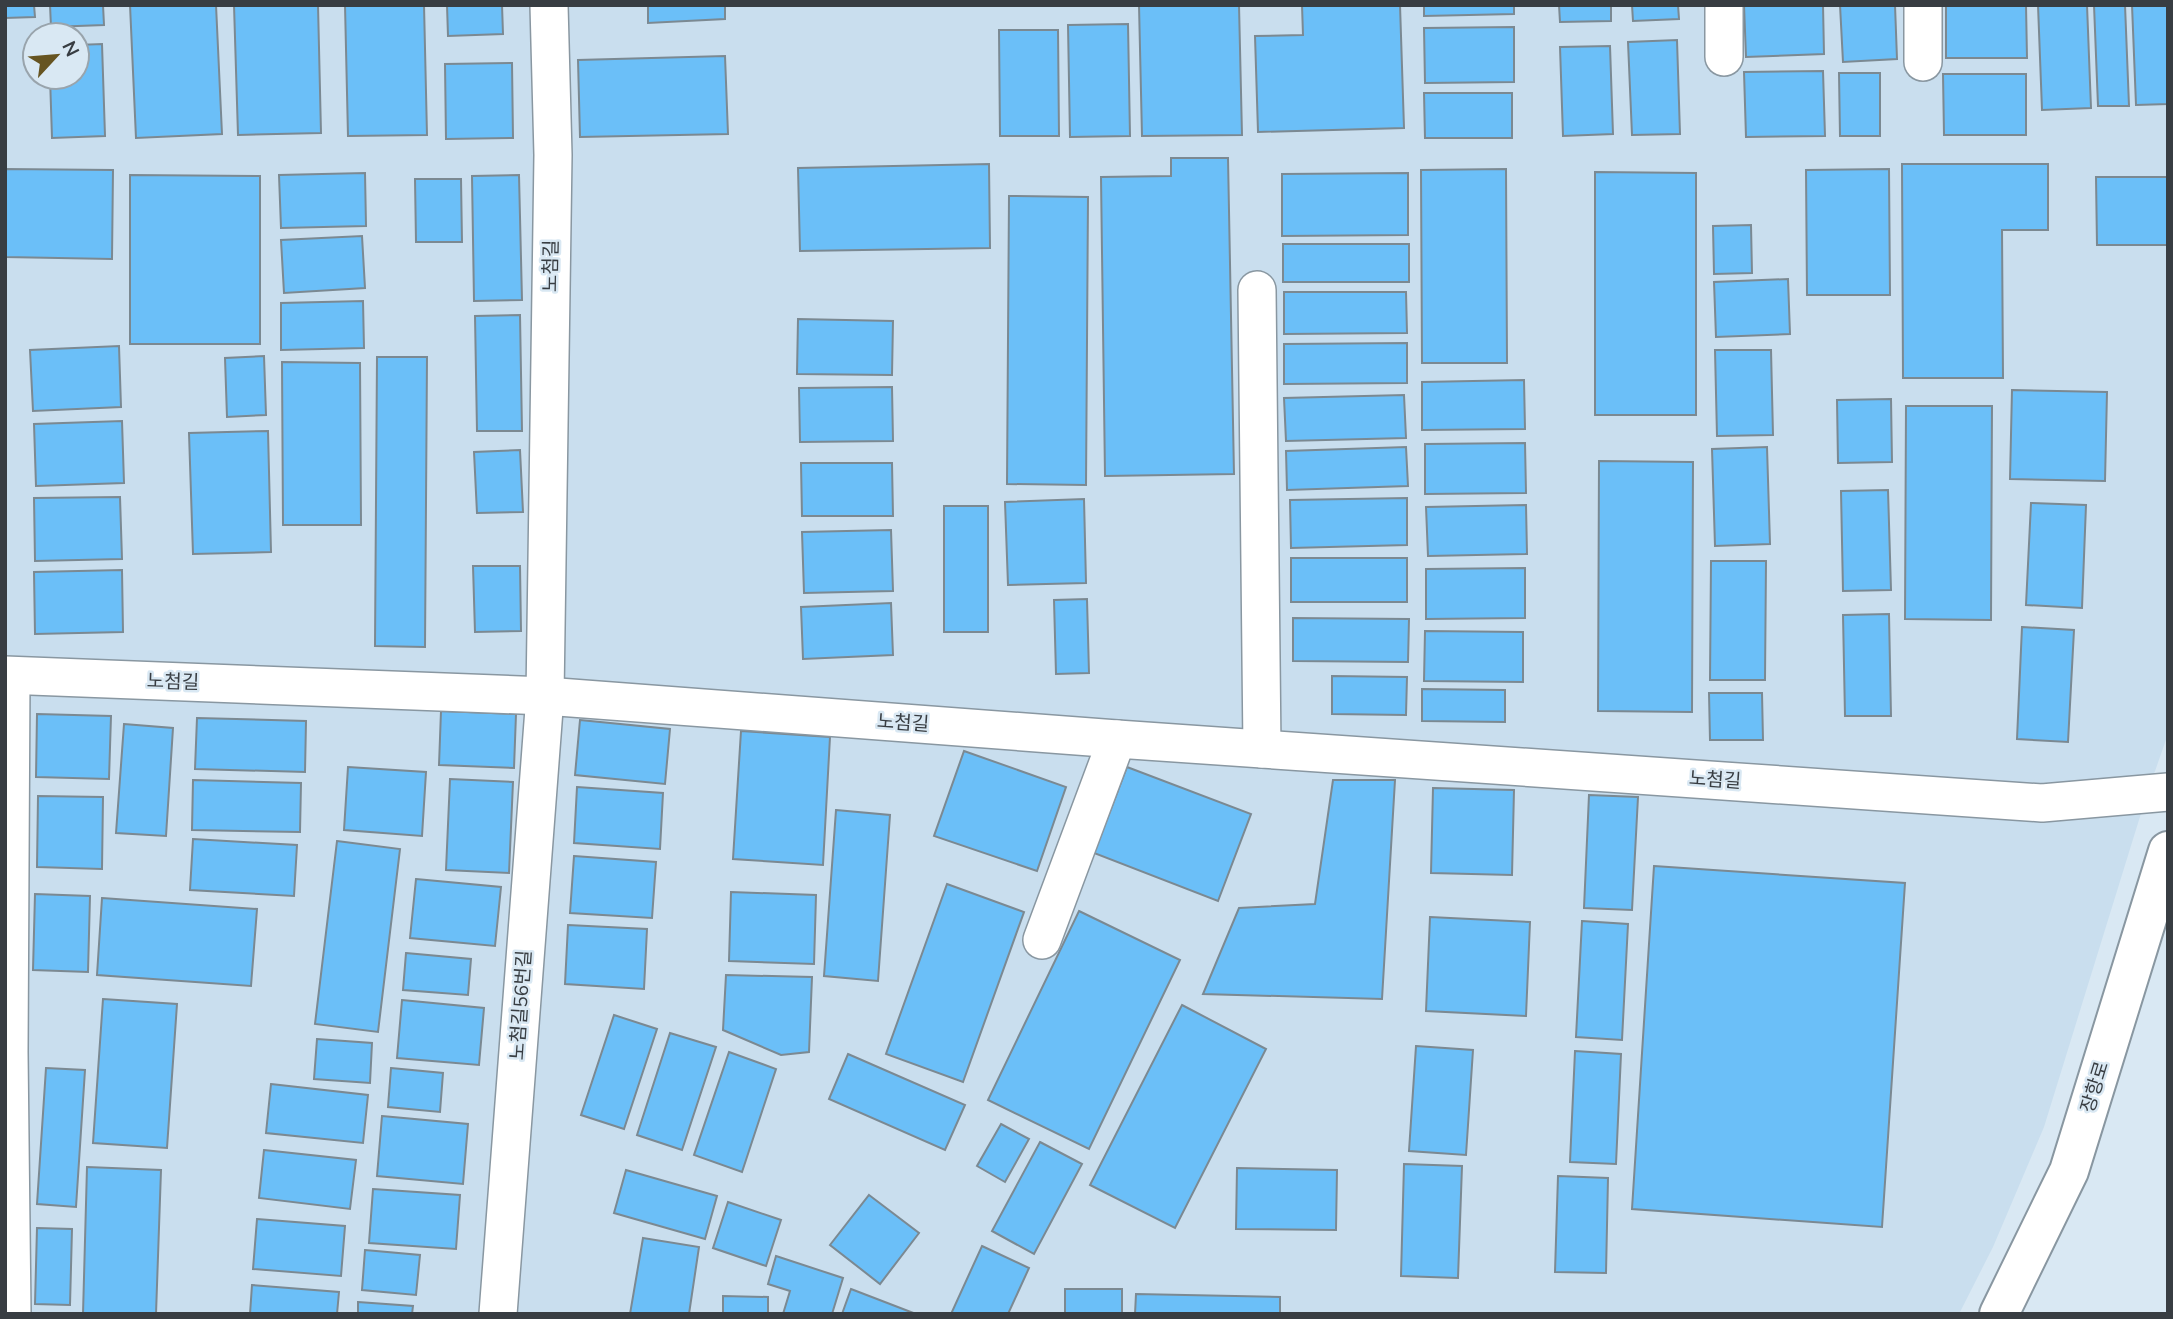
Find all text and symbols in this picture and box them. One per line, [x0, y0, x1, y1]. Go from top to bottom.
north arrow [21, 21, 91, 91]
text: N [56, 37, 85, 61]
street label: 노첨길 [538, 240, 564, 292]
street label: 노첨길 [146, 668, 200, 696]
street label: 노첨길 [876, 708, 930, 738]
street label: 노첨길 [1688, 765, 1742, 795]
street label: 노첨길56번길 [504, 949, 538, 1061]
street label: 장항로 [2075, 1058, 2115, 1116]

